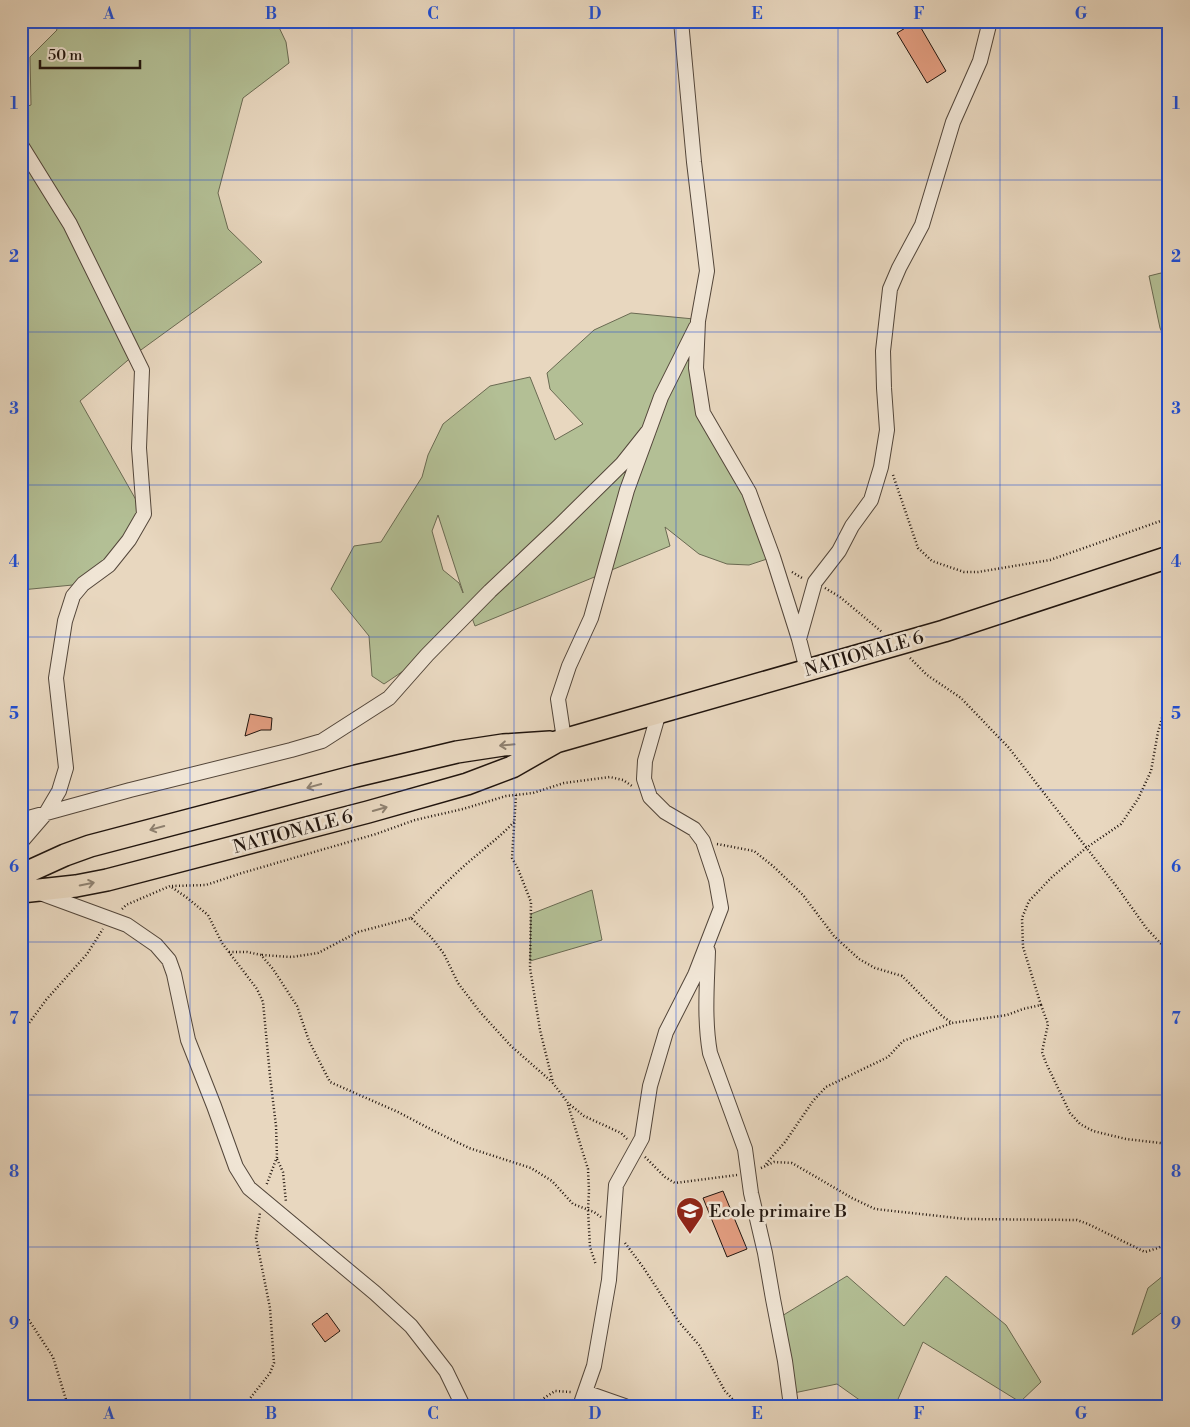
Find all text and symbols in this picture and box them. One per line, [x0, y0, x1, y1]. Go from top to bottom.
text: A [102, 4, 115, 24]
text: B [265, 4, 277, 24]
text: C [427, 4, 439, 24]
text: D [589, 4, 602, 24]
text: E [751, 4, 763, 24]
text: F [913, 4, 925, 24]
text: G [1075, 4, 1088, 24]
scale bar [40, 38, 140, 70]
text: 50 m [48, 46, 82, 65]
text: 1 [10, 94, 18, 114]
text: 1 [1172, 94, 1180, 114]
text: 2 [9, 247, 19, 267]
text: 2 [1171, 247, 1181, 267]
text: 3 [9, 399, 19, 419]
text: 3 [1171, 399, 1181, 419]
text: 4 [9, 552, 20, 572]
text: 4 [1171, 552, 1182, 572]
street label: NATIONALE 6 [802, 626, 926, 682]
text: 5 [9, 704, 19, 724]
text: 5 [1171, 704, 1181, 724]
one-way arrow [499, 740, 515, 749]
one-way arrow [307, 782, 323, 792]
one-way arrow [372, 803, 388, 813]
street label: NATIONALE 6 [231, 805, 356, 859]
one-way arrow [150, 824, 166, 833]
text: 6 [9, 857, 19, 877]
text: 6 [1171, 857, 1181, 877]
one-way arrow [79, 878, 95, 888]
text: 7 [9, 1009, 19, 1029]
text: 7 [1171, 1009, 1181, 1029]
text: 8 [9, 1162, 19, 1182]
text: 8 [1171, 1162, 1181, 1182]
school or university icon: Ecole primaire B [675, 1196, 705, 1235]
place label: Ecole primaire B [709, 1200, 847, 1223]
text: 9 [9, 1314, 19, 1334]
text: 9 [1171, 1314, 1181, 1334]
text: A [102, 1404, 115, 1424]
text: B [265, 1404, 277, 1424]
text: C [427, 1404, 439, 1424]
text: D [589, 1404, 602, 1424]
text: E [751, 1404, 763, 1424]
text: F [913, 1404, 925, 1424]
text: G [1075, 1404, 1088, 1424]

